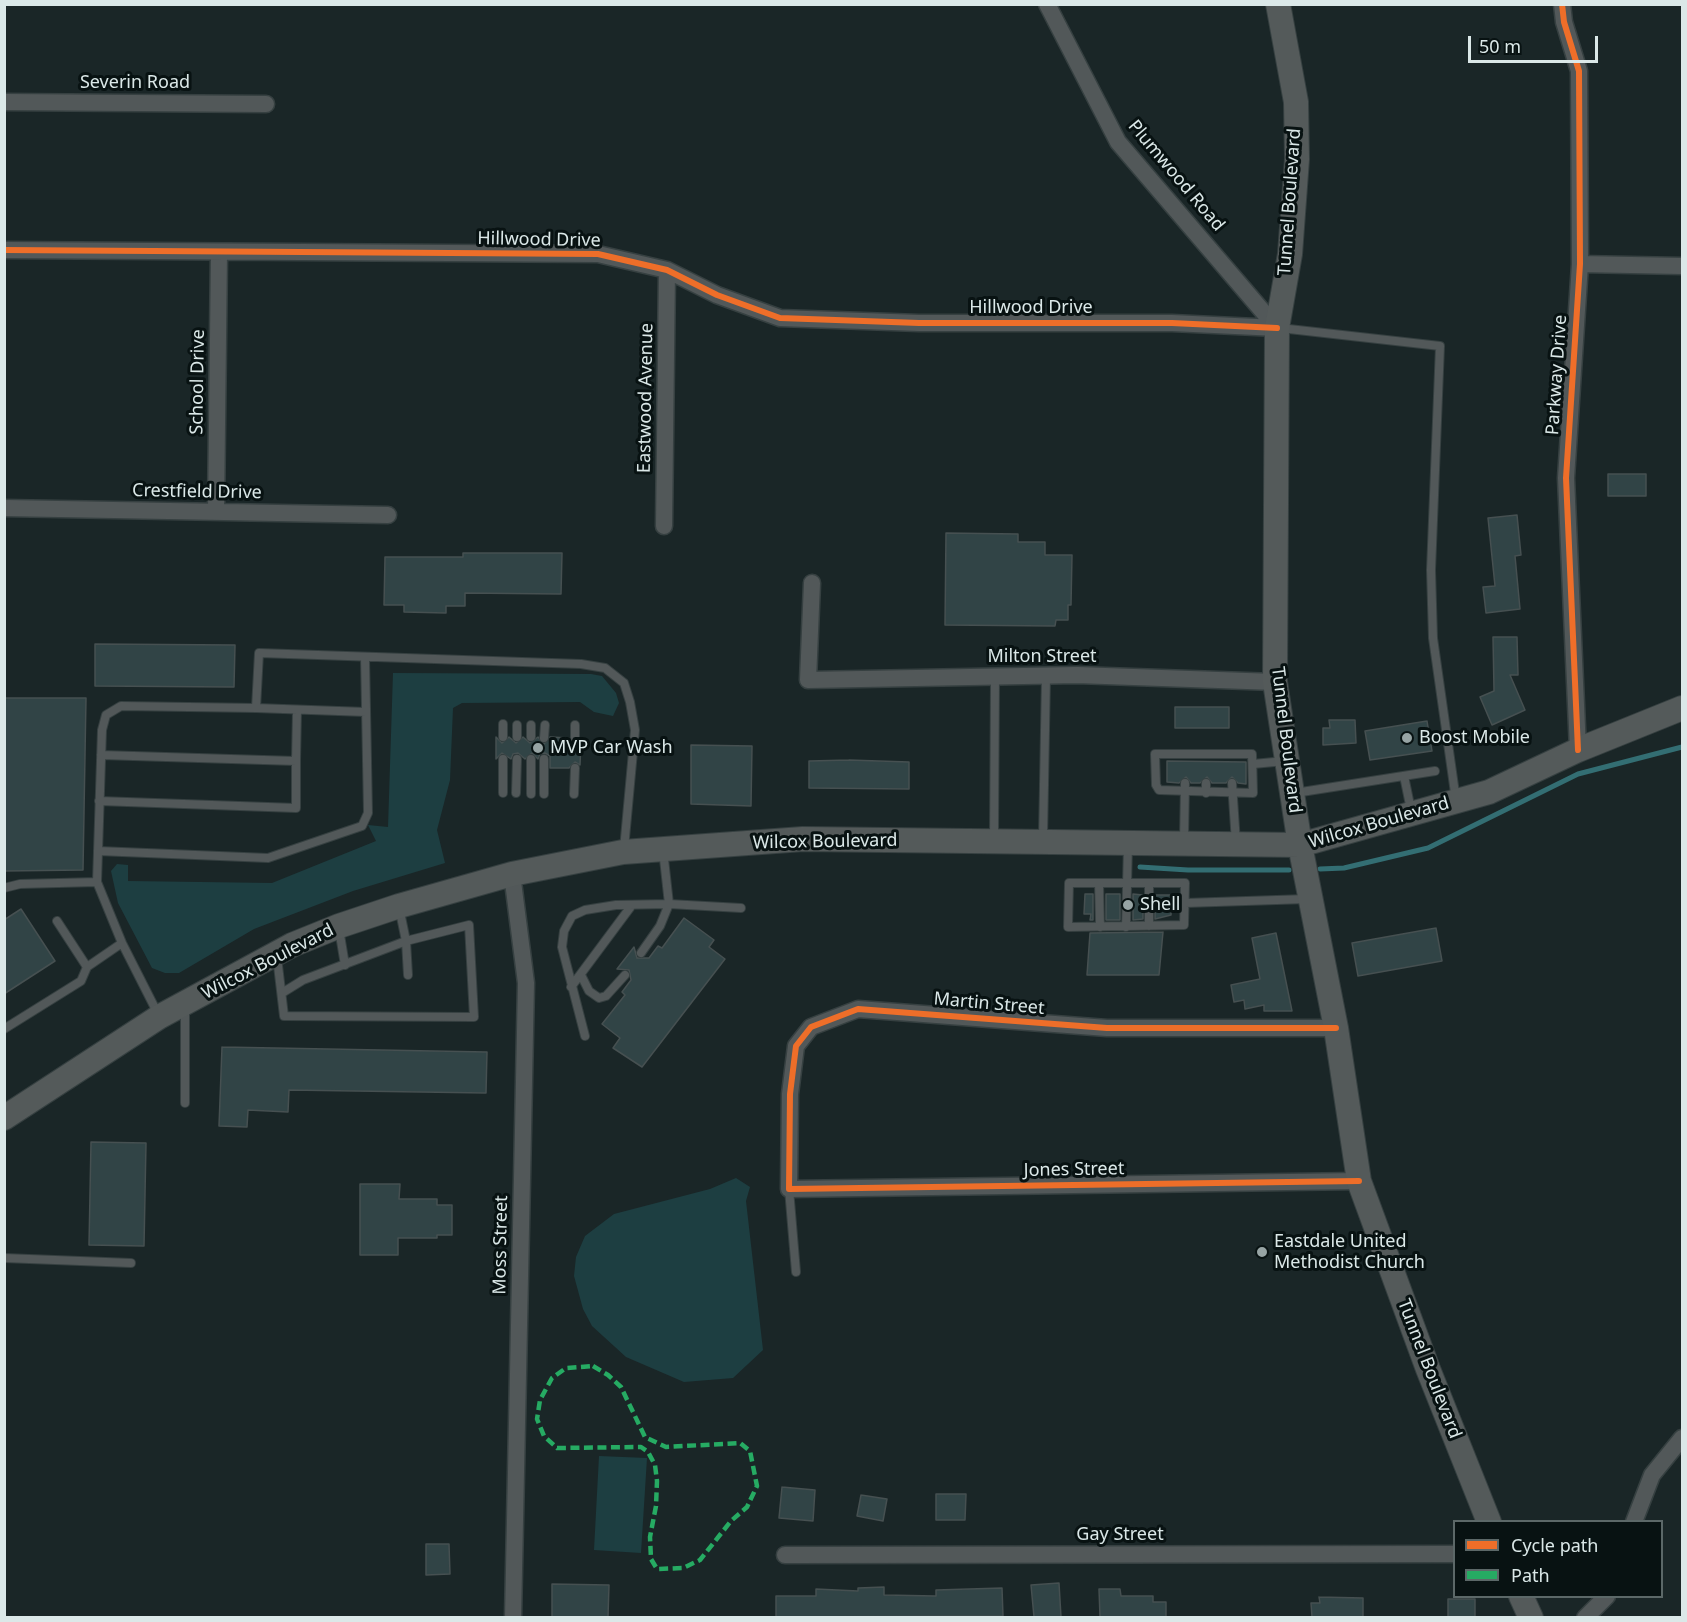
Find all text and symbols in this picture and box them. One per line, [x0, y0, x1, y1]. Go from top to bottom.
scale bar [1471, 24, 1602, 62]
text: 50 m [1479, 34, 1521, 58]
street label: Severin Road [80, 72, 190, 94]
street label: Plumwood Road [1123, 116, 1229, 236]
street label: Tunnel Boulevard [1274, 128, 1306, 276]
street label: Hillwood Drive [477, 228, 601, 252]
street label: Hillwood Drive [969, 297, 1093, 319]
street label: Parkway Drive [1542, 314, 1572, 436]
street label: Eastwood Avenue [634, 323, 658, 473]
street label: School Drive [186, 329, 210, 435]
street label: Crestfield Drive [132, 480, 262, 504]
street label: Milton Street [987, 646, 1097, 668]
street label: Tunnel Boulevard [1266, 665, 1306, 815]
place label: Boost Mobile [1419, 727, 1530, 749]
marker: Boost Mobile [1400, 731, 1414, 745]
place label: MVP Car Wash [550, 737, 673, 759]
marker: MVP Car Wash [531, 741, 545, 755]
street label: Wilcox Boulevard [1306, 793, 1452, 853]
street label: Wilcox Boulevard [752, 830, 898, 854]
place label: Shell [1140, 894, 1180, 916]
marker: Shell [1121, 898, 1135, 912]
street label: Wilcox Boulevard [199, 919, 337, 1005]
street label: Martin Street [933, 988, 1045, 1020]
street label: Jones Street [1024, 1158, 1124, 1182]
street label: Moss Street [489, 1195, 513, 1295]
place label: Eastdale United Methodist Church [1274, 1231, 1425, 1274]
marker: Eastdale United Methodist Church [1255, 1245, 1269, 1259]
street label: Tunnel Boulevard [1392, 1296, 1466, 1442]
legend [1453, 1520, 1663, 1598]
street label: Gay Street [1076, 1524, 1164, 1546]
text: Cycle path [1511, 1533, 1598, 1557]
text: Path [1511, 1563, 1550, 1587]

